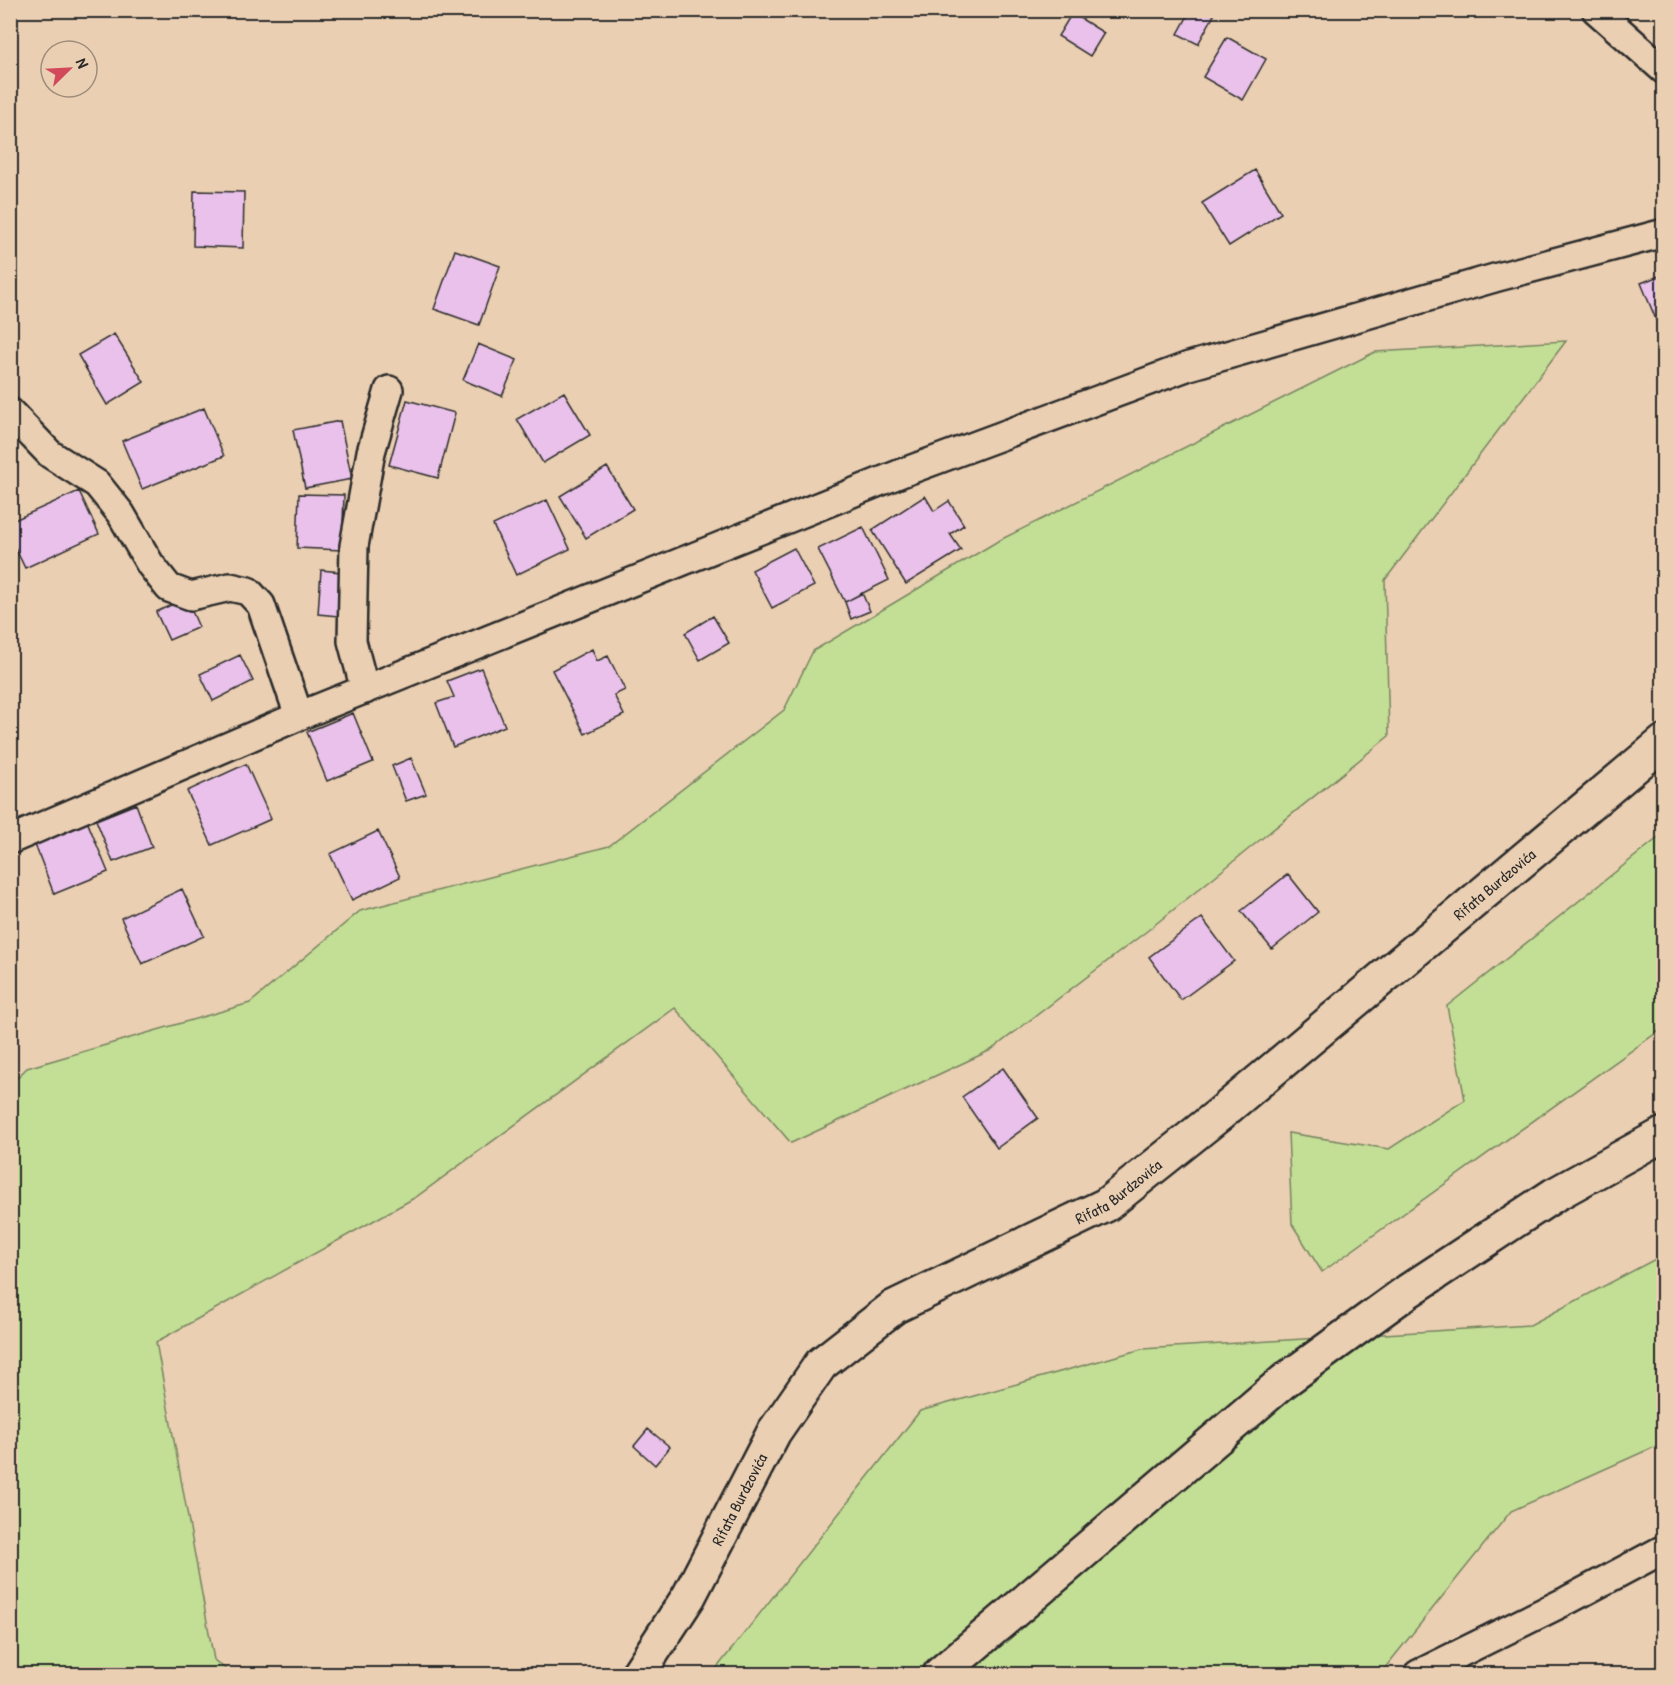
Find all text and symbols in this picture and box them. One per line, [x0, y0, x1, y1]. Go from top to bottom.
north arrow [39, 39, 99, 99]
text: N [71, 55, 95, 72]
street label: Rifata Burdzovića [1448, 843, 1540, 925]
street label: Rifata Burdzovića [1071, 1154, 1166, 1229]
street label: Rifata Burdzovića [706, 1449, 772, 1549]

